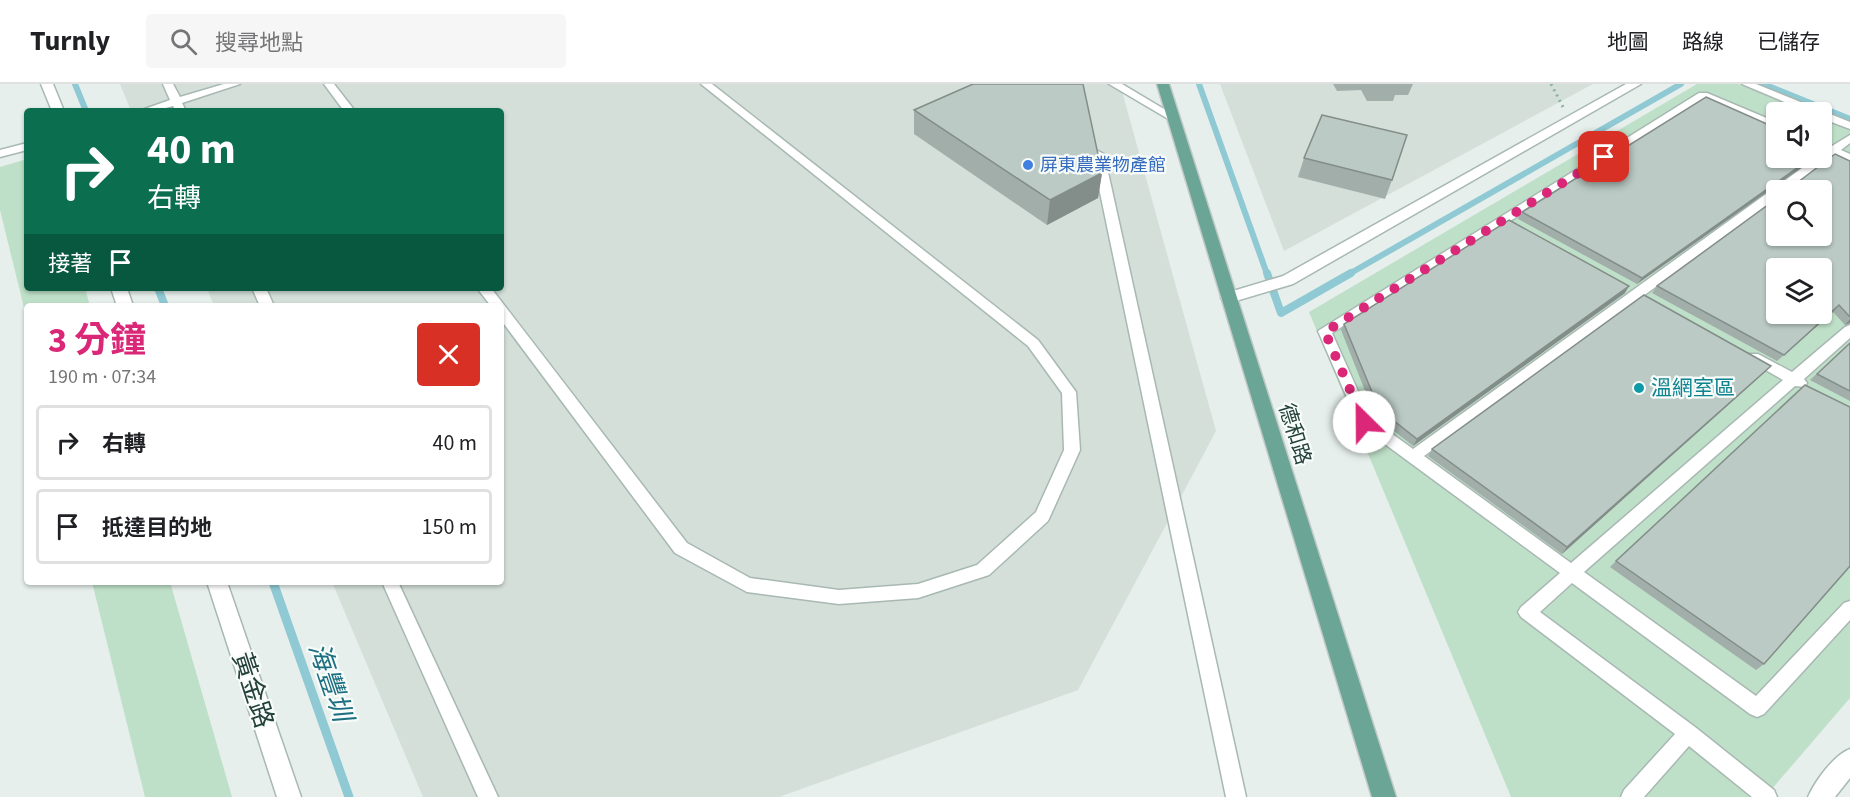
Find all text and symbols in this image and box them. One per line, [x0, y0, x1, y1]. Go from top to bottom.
search box [146, 14, 566, 68]
text: Turnly [30, 21, 110, 61]
icon: search [167, 25, 200, 58]
text: 搜尋地點 [215, 27, 303, 59]
text: 地圖 [1607, 27, 1649, 57]
text: 路線 [1682, 27, 1724, 57]
text: 已儲存 [1757, 27, 1820, 57]
map controls [1766, 102, 1832, 324]
button: sound [1766, 102, 1832, 168]
text: 40 m [147, 120, 236, 180]
pin [1578, 131, 1629, 182]
icon: right [48, 132, 126, 210]
icon: arrive [1587, 140, 1620, 173]
place label: 屏東農業物產館 [1040, 153, 1166, 178]
marker: 屏東農業物產館 [1021, 158, 1035, 172]
text: 右轉 [147, 179, 201, 218]
button: search [1766, 180, 1832, 246]
icon: arrive [104, 246, 137, 279]
text: 接著 [48, 248, 92, 280]
button: layers [1766, 258, 1832, 324]
text: 3 分鐘 [48, 315, 146, 366]
button: close [417, 323, 480, 386]
text: 190 m · 07:34 [48, 363, 156, 391]
place label: 溫網室區 [1651, 373, 1735, 403]
marker: 溫網室區 [1632, 381, 1646, 395]
position arrow [1332, 390, 1396, 454]
street label: 德和路 [1271, 399, 1319, 469]
icon: right [51, 426, 84, 459]
text: 40 m [432, 427, 477, 459]
text: 右轉 [102, 428, 146, 460]
icon: arrive [51, 510, 84, 543]
text: 150 m [422, 511, 477, 543]
text: 抵達目的地 [102, 512, 212, 544]
water label: 海豐圳 [298, 637, 363, 730]
street label: 黃金路 [223, 647, 283, 733]

